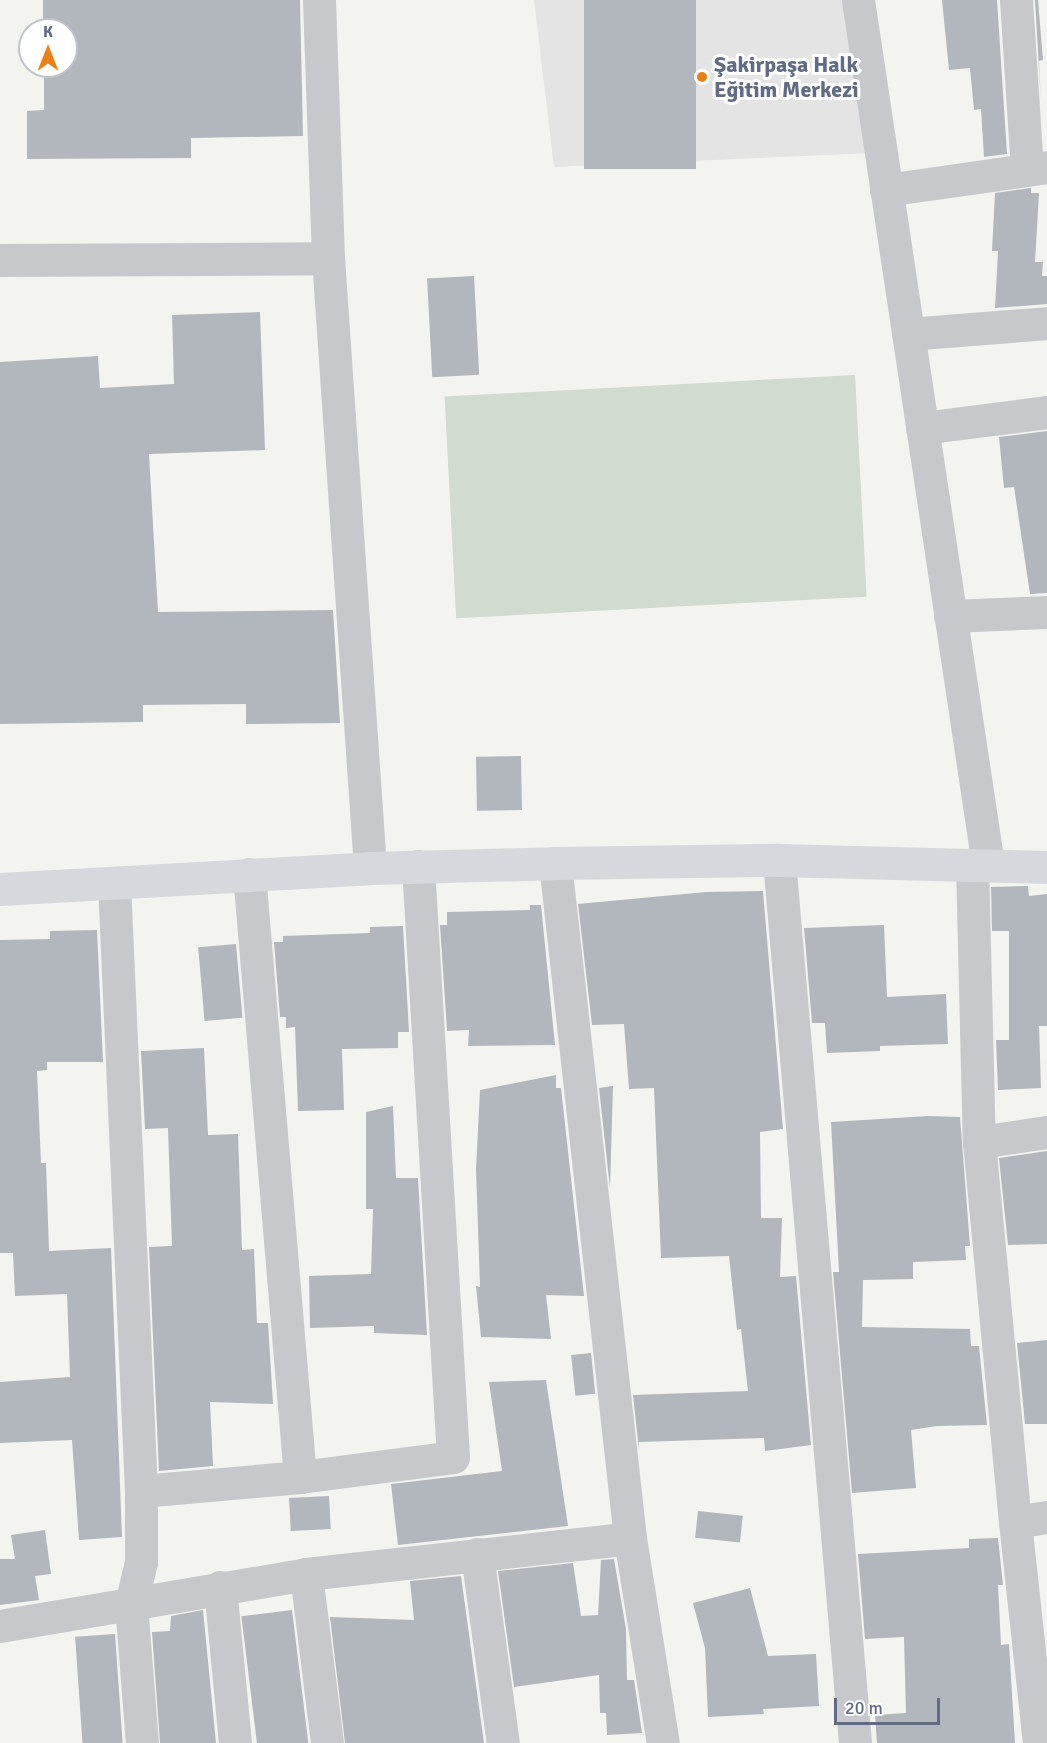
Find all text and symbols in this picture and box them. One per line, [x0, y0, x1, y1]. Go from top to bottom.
north arrow [18, 18, 78, 78]
text: K [43, 22, 53, 42]
place label: Şakirpaşa Halk Eğitim Merkezi [714, 51, 859, 102]
marker: Şakirpaşa Halk Eğitim Merkezi [695, 70, 709, 84]
scale bar [837, 1686, 944, 1724]
text: 20 m [845, 1697, 883, 1719]

